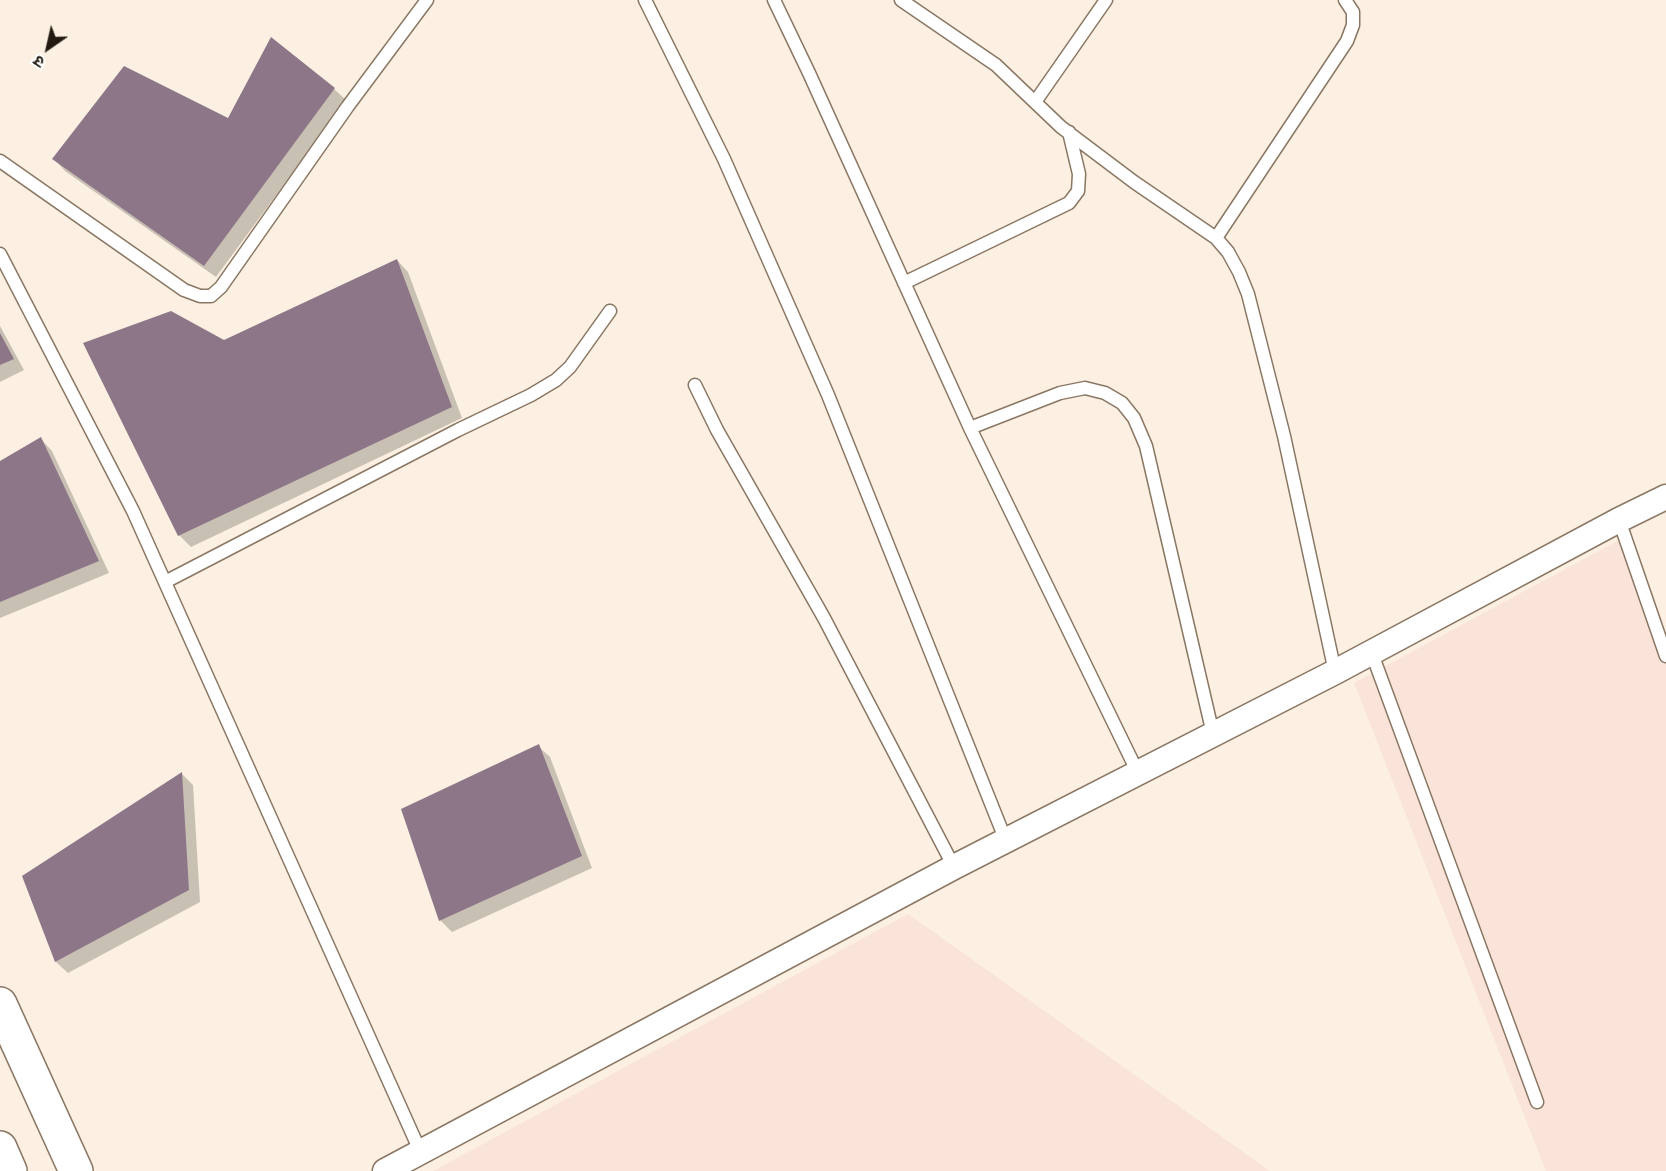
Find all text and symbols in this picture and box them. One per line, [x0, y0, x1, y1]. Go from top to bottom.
north arrow [18, 18, 78, 78]
text: उ [27, 50, 49, 75]

